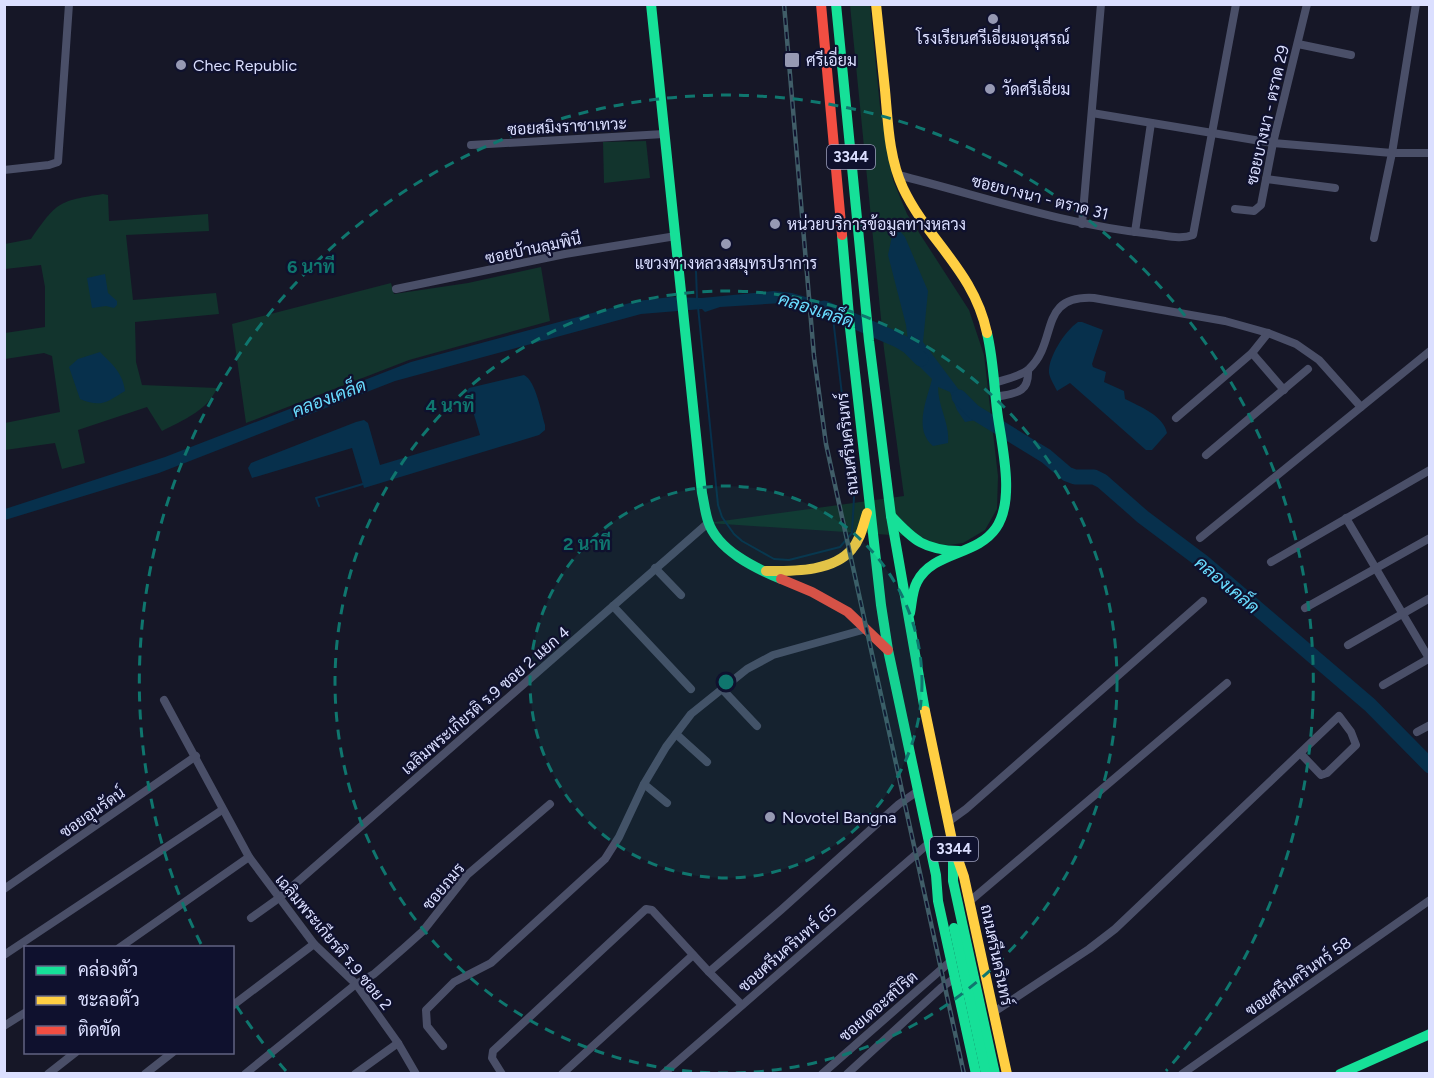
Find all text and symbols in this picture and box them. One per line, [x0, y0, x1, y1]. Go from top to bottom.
marker: โรงเรียนศรีเอี่ยมอนุสรณ์ [986, 12, 1000, 26]
place label: โรงเรียนศรีเอี่ยมอนุสรณ์ [915, 24, 1070, 50]
street label: ซอยบางนา - ตราด 29 [1242, 43, 1293, 187]
place label: ศรีเอี่ยม [806, 46, 857, 70]
marker: ศรีเอี่ยม [783, 51, 801, 69]
place label: Chec Republic [193, 56, 298, 75]
marker: Chec Republic [174, 58, 188, 72]
place label: วัดศรีเอี่ยม [1002, 75, 1070, 99]
marker: วัดศรีเอี่ยม [983, 82, 997, 96]
street label: ซอยสมิงราชาเทวะ [507, 114, 627, 139]
road number: 3344 [827, 145, 875, 169]
street label: ซอยบางนา - ตราด 31 [970, 171, 1110, 224]
place label: หน่วยบริการข้อมูลทางหลวง [787, 214, 966, 236]
marker: หน่วยบริการข้อมูลทางหลวง [768, 217, 782, 231]
street label: ซอยบ้านลุมพินี [483, 227, 583, 270]
marker: แขวงทางหลวงสมุทรปราการ [719, 237, 733, 251]
text: 6 นาที [287, 254, 335, 278]
place label: แขวงทางหลวงสมุทรปราการ [635, 254, 818, 275]
water label: คลองเคล็ด [776, 285, 857, 332]
water label: คลองเคล็ด [288, 371, 369, 422]
street label: ถนนศรีนครินทร์ [830, 391, 862, 497]
text: 4 นาที [426, 393, 474, 417]
text: 2 นาที [563, 531, 611, 555]
water label: คลองเคล็ด [1190, 549, 1266, 618]
street label: เฉลิมพระเกียรติ ร.9 ซอย 2 แยก 4 [396, 621, 573, 779]
centre of rings [716, 672, 736, 692]
street label: ซอยอุนรัดน์ [54, 781, 130, 843]
place label: Novotel Bangna [782, 808, 896, 827]
marker: Novotel Bangna [763, 810, 777, 824]
road number: 3344 [930, 837, 978, 861]
street label: ซอยภมร [418, 859, 469, 914]
street label: เฉลิมพระเกียรติ ร.9 ซอย 2 [271, 869, 397, 1014]
street label: ซอยศรีนครินทร์ 65 [732, 898, 840, 996]
street label: ถนนศรีนครินทร์ [977, 902, 1020, 1008]
street label: ซอยศรีนครินทร์ 58 [1240, 930, 1355, 1020]
legend [24, 946, 234, 1054]
text: คล่องตัว [78, 958, 138, 981]
street label: ซอยเดอะสปิริต [835, 967, 922, 1046]
text: ชะลอตัว [78, 989, 140, 1011]
text: ติดขัด [78, 1019, 121, 1041]

